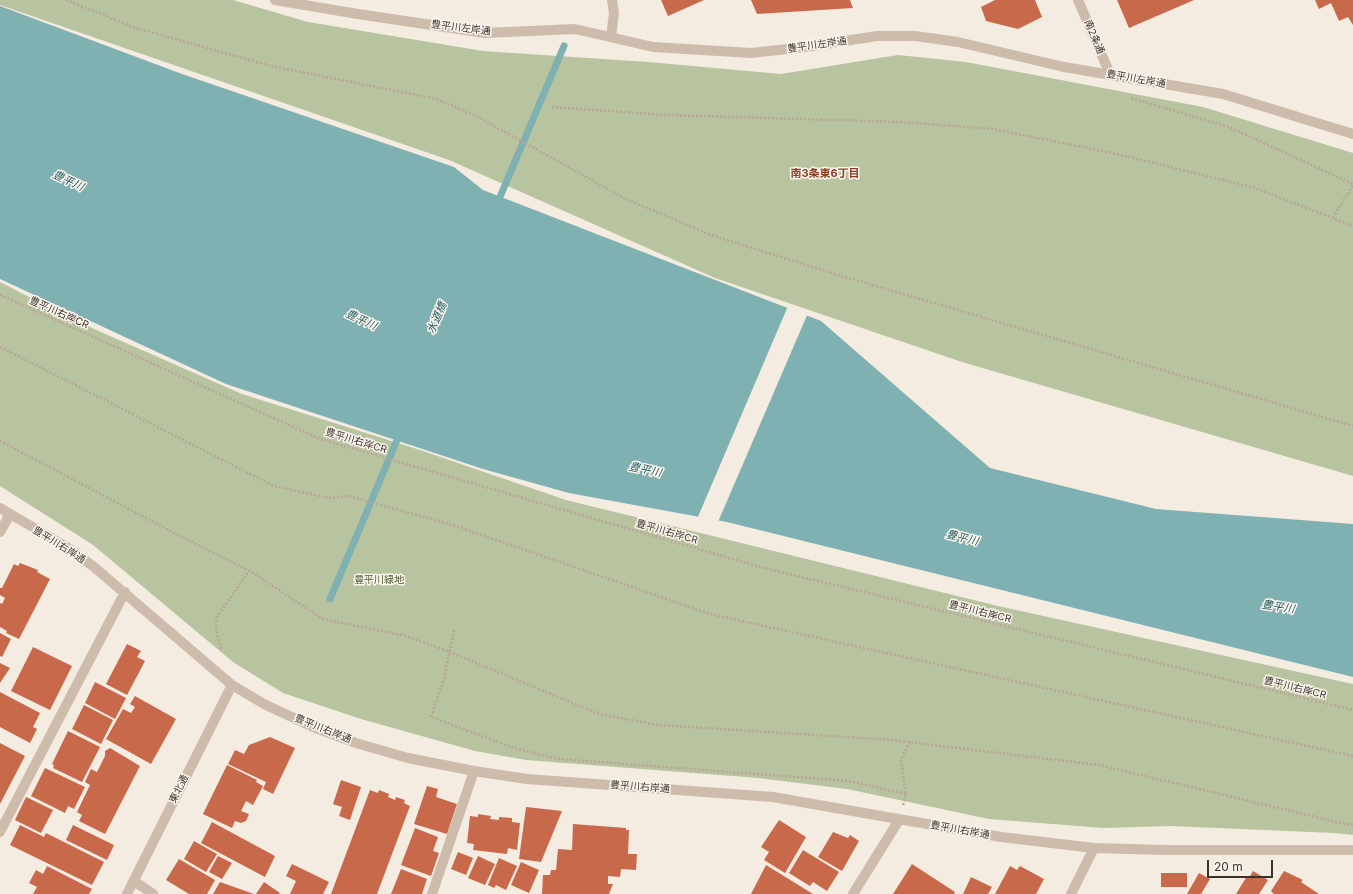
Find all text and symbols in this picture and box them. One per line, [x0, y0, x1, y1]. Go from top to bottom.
street label: 豊平川左岸通 [430, 18, 492, 38]
street label: 南2条通 [1081, 18, 1107, 56]
street label: 豊平川左岸通 [786, 35, 848, 55]
street label: 豊平川左岸通 [1105, 68, 1167, 90]
district label: 南3条東6丁目 [790, 167, 860, 181]
water label: 豊平川 [50, 168, 86, 194]
street label: 豊平川右岸CR [27, 295, 91, 331]
water label: 水道橋 [424, 300, 450, 336]
water label: 豊平川 [343, 307, 379, 333]
street label: 豊平川右岸CR [324, 426, 388, 456]
water label: 豊平川 [627, 460, 663, 480]
street label: 豊平川右岸CR [635, 517, 699, 547]
street label: 豊平川右岸通 [30, 524, 88, 566]
water label: 豊平川 [944, 528, 980, 548]
park label: 豊平川緑地 [354, 574, 404, 586]
street label: 豊平川右岸CR [948, 598, 1012, 626]
water label: 豊平川 [1261, 598, 1295, 616]
street label: 豊平川右岸CR [1263, 674, 1327, 702]
street label: 豊平川右岸通 [293, 712, 353, 746]
street label: 東北通 [167, 773, 191, 805]
street label: 豊平川右岸通 [610, 779, 670, 795]
street label: 豊平川右岸通 [929, 819, 991, 841]
scale bar [1209, 852, 1275, 878]
text: 20 m [1214, 859, 1243, 874]

